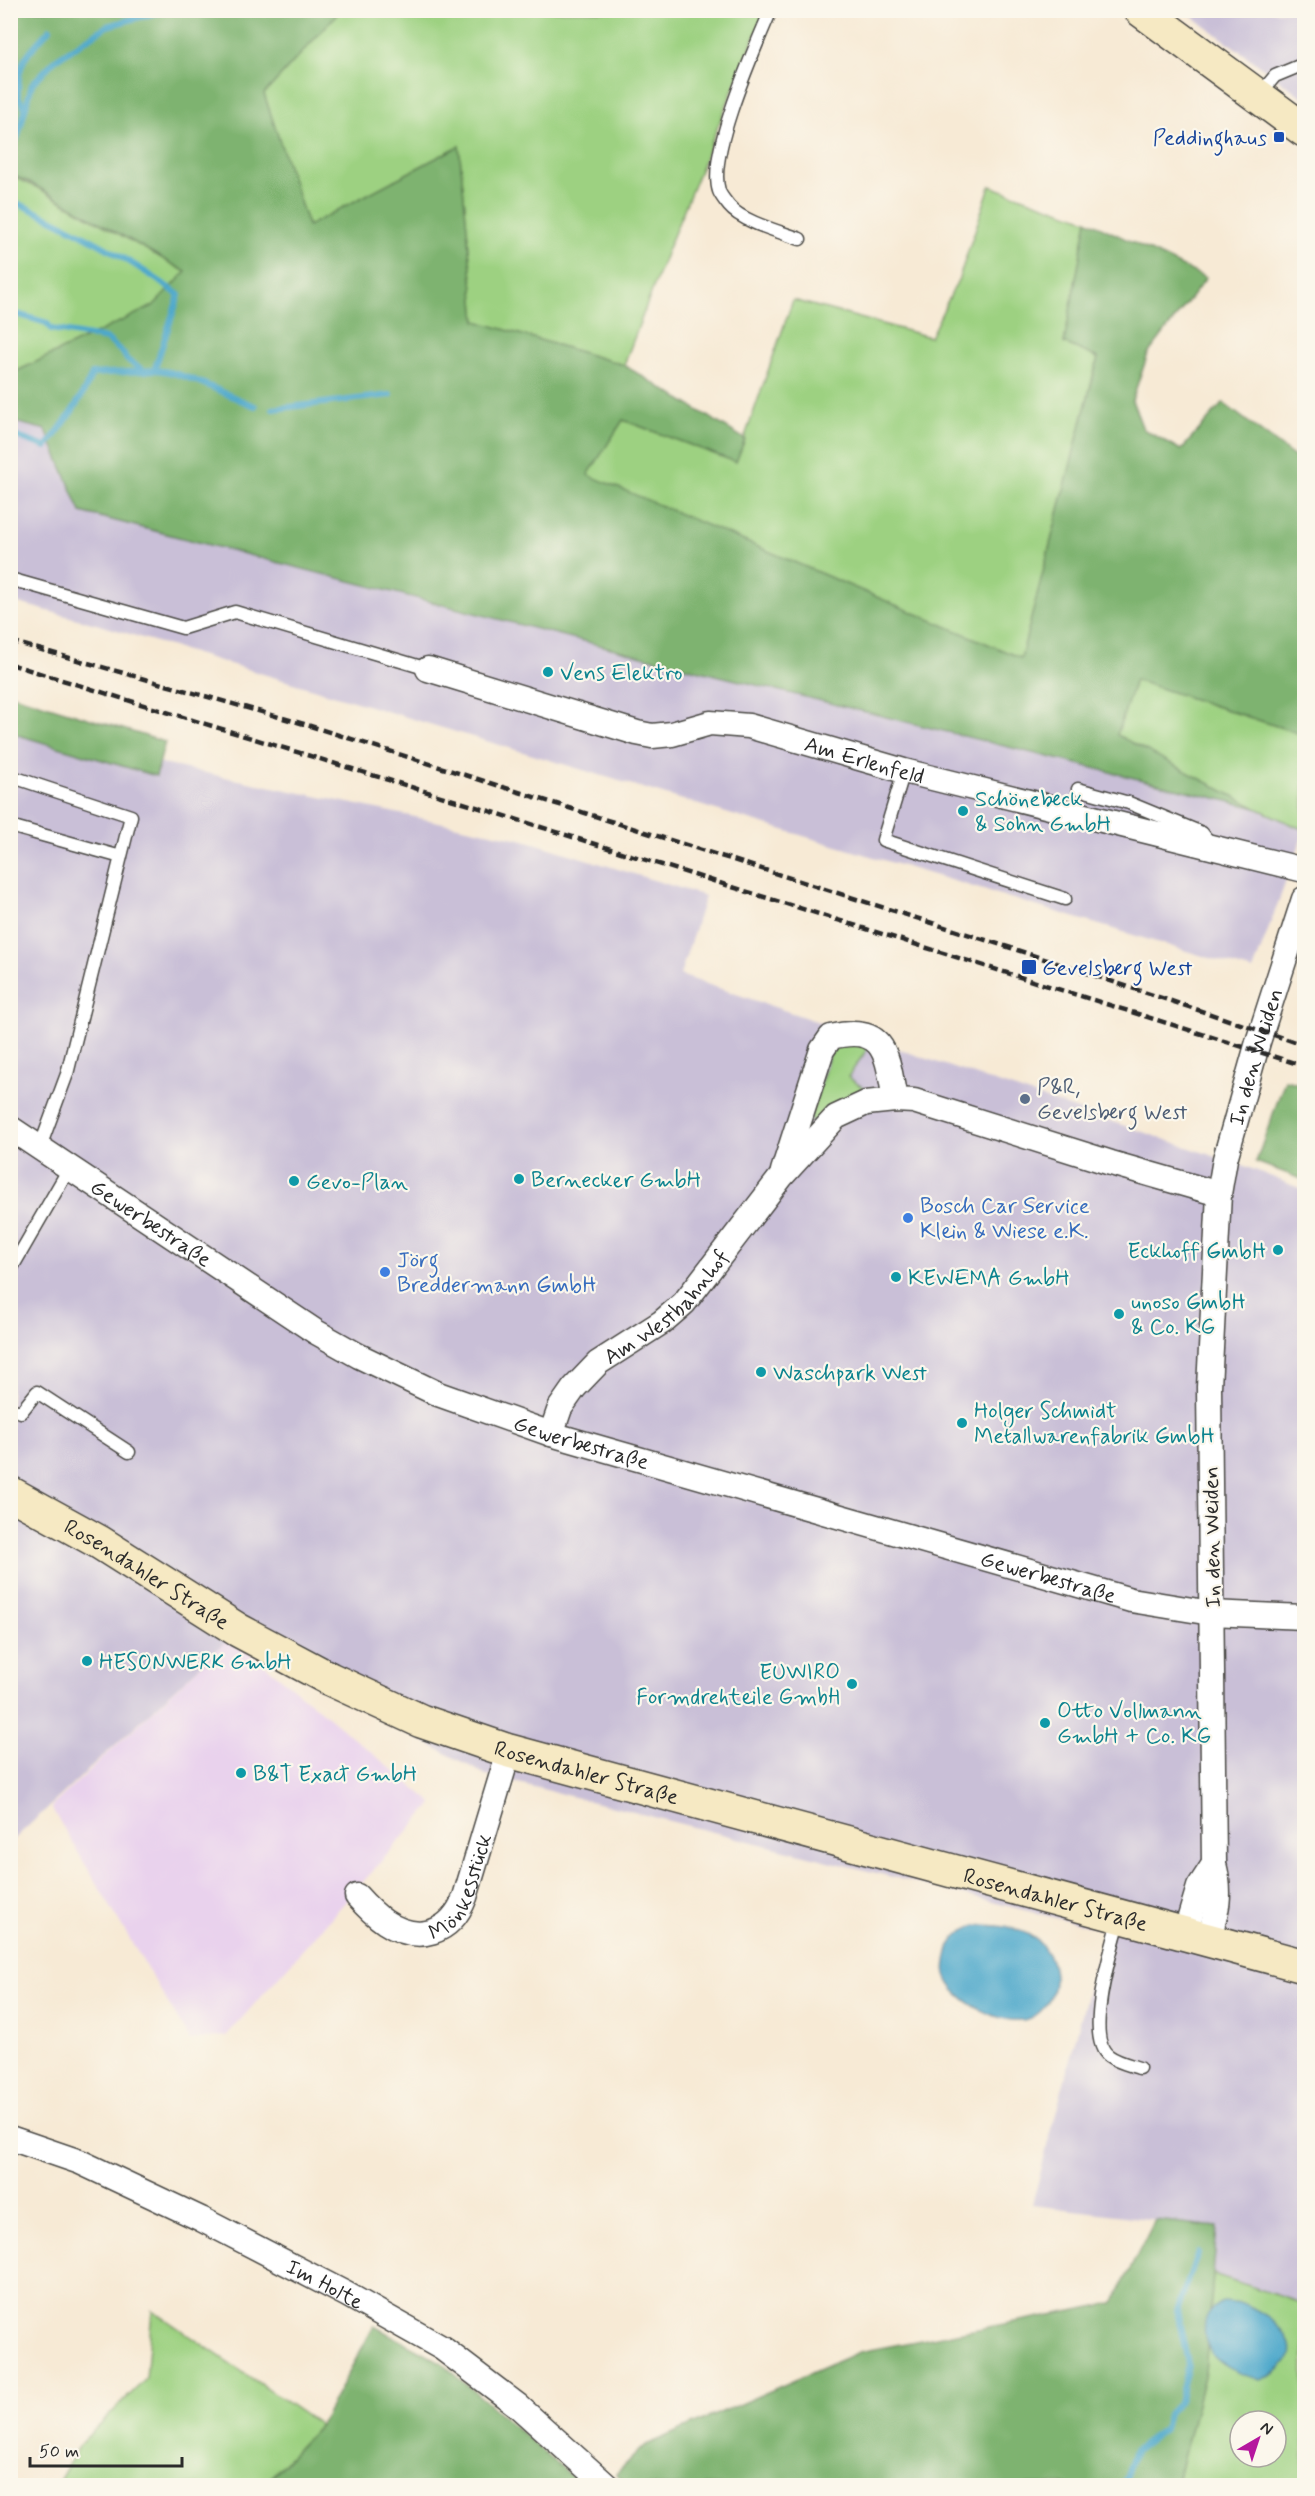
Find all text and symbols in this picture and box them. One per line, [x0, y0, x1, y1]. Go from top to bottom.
place label: Peddinghaus [1153, 125, 1267, 156]
marker: Peddinghaus [1272, 130, 1286, 144]
place label: Vens Elektro [560, 660, 683, 688]
marker: Vens Elektro [541, 665, 555, 679]
street label: Am Erlenfeld [801, 731, 927, 791]
place label: Schönebeck & Sohn GmbH [975, 786, 1111, 839]
marker: Schönebeck & Sohn GmbH [956, 804, 970, 818]
place label: Gevelsberg West [1042, 955, 1192, 986]
marker: Gevelsberg West [1020, 958, 1038, 976]
street label: In den Weiden [1223, 985, 1290, 1129]
place label: P&R, Gevelsberg West [1037, 1074, 1187, 1130]
marker: P&R, Gevelsberg West [1018, 1092, 1032, 1106]
place label: Bernecker GmbH [531, 1167, 701, 1195]
place label: Gevo-Plan [306, 1169, 408, 1197]
marker: Bernecker GmbH [512, 1172, 526, 1186]
street label: Gewerbestraße [84, 1174, 216, 1275]
marker: Gevo-Plan [287, 1174, 301, 1188]
place label: Bosch Car Service Klein & Wiese e.K. [920, 1193, 1090, 1246]
marker: Bosch Car Service Klein & Wiese e.K. [901, 1211, 915, 1225]
place label: Eckhoff GmbH [1127, 1238, 1266, 1266]
marker: Eckhoff GmbH [1271, 1243, 1285, 1257]
street label: Am Westbahnhof [599, 1244, 736, 1372]
place label: Jörg Breddermann GmbH [397, 1247, 596, 1300]
marker: Jörg Breddermann GmbH [378, 1265, 392, 1279]
place label: KEWEMA GmbH [908, 1265, 1070, 1293]
marker: KEWEMA GmbH [889, 1270, 903, 1284]
place label: unoso GmbH & Co. KG [1131, 1289, 1246, 1342]
marker: unoso GmbH & Co. KG [1112, 1307, 1126, 1321]
place label: Waschpark West [773, 1360, 927, 1388]
marker: Waschpark West [754, 1365, 768, 1379]
place label: Holger Schmidt Metallwarenfabrik GmbH [974, 1398, 1215, 1451]
street label: Gewerbestraße [509, 1410, 652, 1477]
marker: Holger Schmidt Metallwarenfabrik GmbH [955, 1416, 969, 1430]
street label: In den Weiden [1198, 1466, 1228, 1608]
street label: Rosendahler Straße [59, 1513, 234, 1637]
street label: Gewerbestraße [977, 1546, 1119, 1611]
place label: HESONWERK GmbH [99, 1649, 292, 1677]
marker: HESONWERK GmbH [80, 1654, 94, 1668]
place label: EUWIRO Formdrehteile GmbH [636, 1659, 840, 1712]
marker: EUWIRO Formdrehteile GmbH [845, 1677, 859, 1691]
place label: Otto Vollmann GmbH + Co. KG [1057, 1698, 1211, 1751]
marker: Otto Vollmann GmbH + Co. KG [1038, 1716, 1052, 1730]
street label: Rosendahler Straße [490, 1735, 681, 1812]
place label: B&T Exact GmbH [253, 1761, 417, 1789]
marker: B&T Exact GmbH [234, 1766, 248, 1780]
street label: Mönkesstück [424, 1830, 499, 1948]
street label: Rosendahler Straße [960, 1863, 1151, 1939]
street label: Im Holte [281, 2254, 368, 2317]
north arrow [1228, 2409, 1288, 2469]
text: N [1256, 2417, 1277, 2440]
scale bar [30, 2430, 182, 2468]
text: 50 m [39, 2440, 79, 2464]

